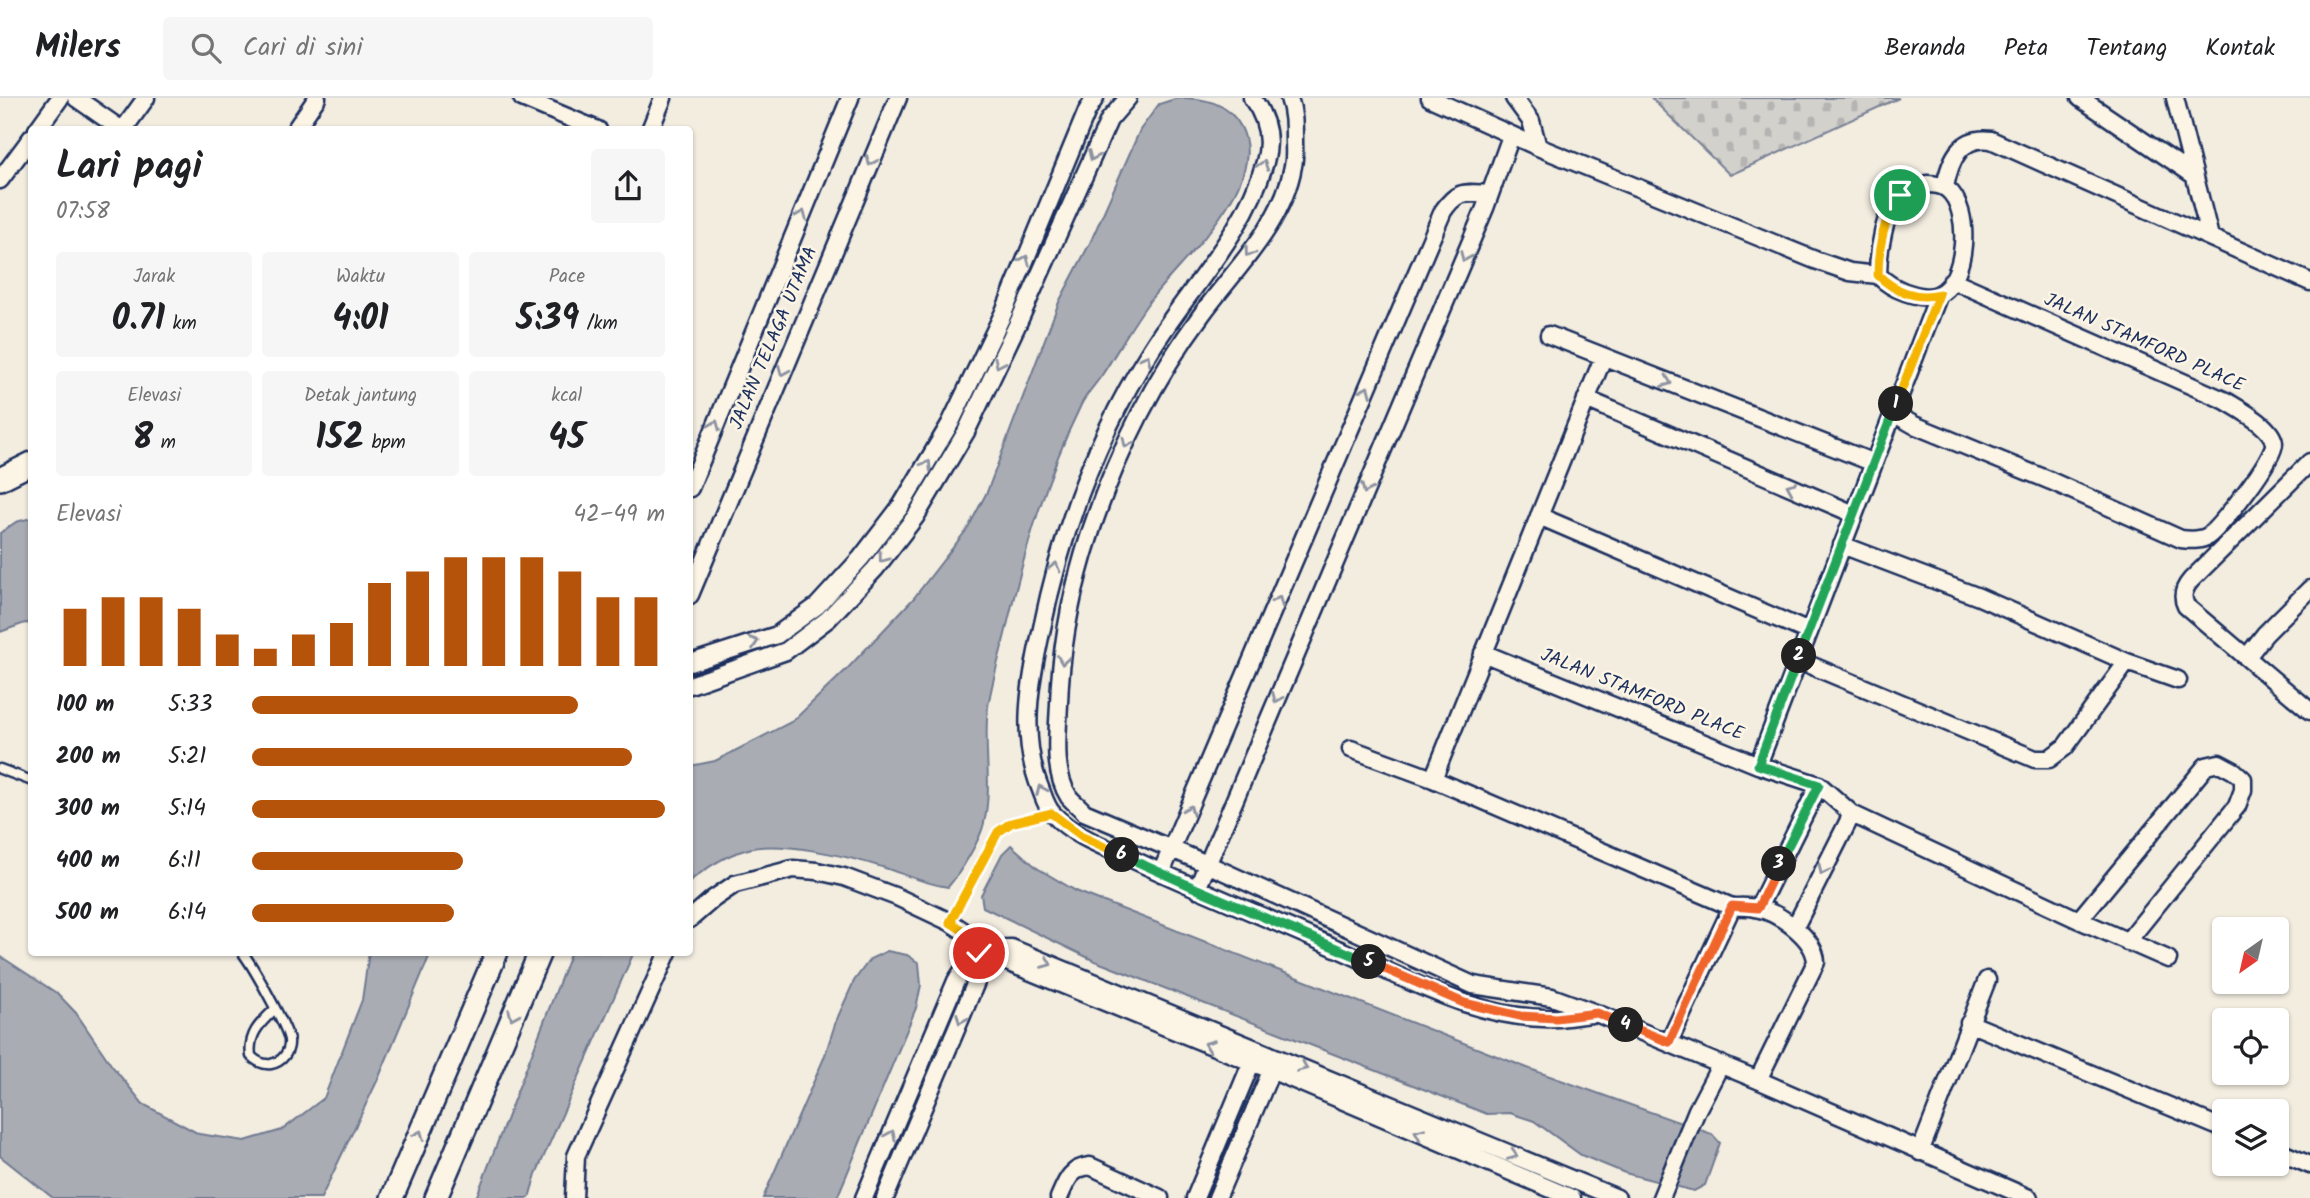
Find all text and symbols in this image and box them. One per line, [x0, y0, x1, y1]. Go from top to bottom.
search box [163, 17, 653, 80]
text: Milers [35, 22, 121, 75]
text: Cari di sini [243, 27, 363, 69]
icon: search [187, 29, 225, 67]
text: Beranda [1884, 29, 1966, 68]
text: Peta [2004, 29, 2048, 68]
text: Tentang [2086, 29, 2167, 68]
text: Kontak [2205, 29, 2275, 68]
text: Lari pagi [56, 138, 202, 198]
button: share [591, 149, 665, 223]
one-way arrow [1087, 149, 1101, 161]
one-way arrow [866, 154, 880, 166]
one-way arrow [1255, 160, 1269, 172]
pin [1870, 165, 1930, 225]
icon: arrive [1881, 176, 1919, 214]
text: 07:58 [56, 194, 110, 230]
one-way arrow [794, 209, 808, 222]
street label: JALAN TELAGA UTAMA [722, 242, 826, 434]
one-way arrow [1245, 244, 1258, 257]
one-way arrow [1459, 250, 1473, 262]
one-way arrow [1017, 255, 1031, 267]
text: Jarak [133, 262, 175, 292]
text: Waktu [336, 262, 385, 292]
text: Pace [549, 262, 585, 292]
street label: JALAN STAMFORD PLACE [2039, 285, 2250, 401]
text: 0.71 [112, 292, 165, 348]
text: 4:01 [332, 292, 389, 348]
text: 5:39 [516, 292, 579, 348]
text: km [165, 309, 197, 339]
text: /km [579, 309, 618, 339]
one-way arrow [1138, 354, 1151, 366]
one-way arrow [993, 356, 1007, 368]
one-way arrow [778, 364, 792, 376]
one-way arrow [1660, 374, 1672, 388]
text: Elevasi [127, 381, 181, 411]
text: Detak jantung [304, 381, 417, 411]
text: kcal [551, 381, 582, 411]
one-way arrow [1358, 386, 1372, 398]
pin: 1 [1878, 386, 1913, 422]
text: 1 [1893, 388, 1898, 418]
text: 8 [132, 411, 153, 467]
text: 152 [315, 411, 364, 467]
text: 45 [548, 411, 585, 467]
one-way arrow [707, 420, 721, 432]
text: m [153, 428, 176, 458]
text: bpm [364, 428, 406, 458]
one-way arrow [1121, 436, 1135, 448]
one-way arrow [918, 460, 931, 473]
one-way arrow [1360, 482, 1374, 494]
one-way arrow [1786, 482, 1798, 496]
text: Elevasi [56, 497, 121, 533]
text: 42–49 m [574, 497, 665, 533]
one-way arrow [879, 550, 892, 563]
one-way arrow [1047, 561, 1062, 573]
one-way arrow [1269, 596, 1283, 608]
one-way arrow [748, 636, 760, 650]
pin: 2 [1782, 638, 1816, 674]
street label: JALAN STAMFORD PLACE [1536, 640, 1749, 750]
text: 2 [1793, 640, 1804, 670]
one-way arrow [1055, 654, 1070, 666]
text: 100 m [56, 687, 114, 723]
text: 5:33 [168, 687, 212, 723]
one-way arrow [1271, 691, 1285, 704]
text: 200 m [56, 739, 121, 775]
text: 5:21 [168, 739, 207, 775]
one-way arrow [1035, 785, 1049, 797]
text: 300 m [56, 791, 120, 827]
text: 5:14 [168, 791, 206, 827]
one-way arrow [1180, 805, 1194, 817]
pin: 6 [1104, 838, 1140, 872]
text: 6 [1116, 839, 1127, 869]
text: 400 m [56, 843, 120, 879]
text: 6:11 [168, 843, 201, 879]
pin: 3 [1762, 846, 1796, 882]
text: 3 [1773, 848, 1784, 878]
one-way arrow [1818, 863, 1832, 875]
text: 500 m [56, 895, 119, 931]
text: 6:14 [168, 895, 206, 931]
north arrow [2212, 917, 2289, 994]
map controls [2212, 917, 2289, 1176]
pin [949, 923, 1009, 983]
icon: check [960, 934, 998, 972]
pin: 5 [1352, 944, 1386, 980]
text: 5 [1364, 946, 1373, 976]
one-way arrow [1041, 954, 1053, 968]
pin: 4 [1608, 1007, 1644, 1042]
one-way arrow [507, 1008, 521, 1020]
button: locate [2212, 1008, 2289, 1085]
text: 4 [1620, 1009, 1631, 1039]
one-way arrow [955, 1012, 969, 1024]
one-way arrow [1203, 1040, 1215, 1054]
one-way arrow [1297, 1059, 1309, 1073]
button: layers [2212, 1099, 2289, 1176]
one-way arrow [1413, 1127, 1426, 1141]
one-way arrow [411, 1130, 425, 1142]
one-way arrow [882, 1130, 896, 1142]
one-way arrow [1506, 1147, 1519, 1161]

